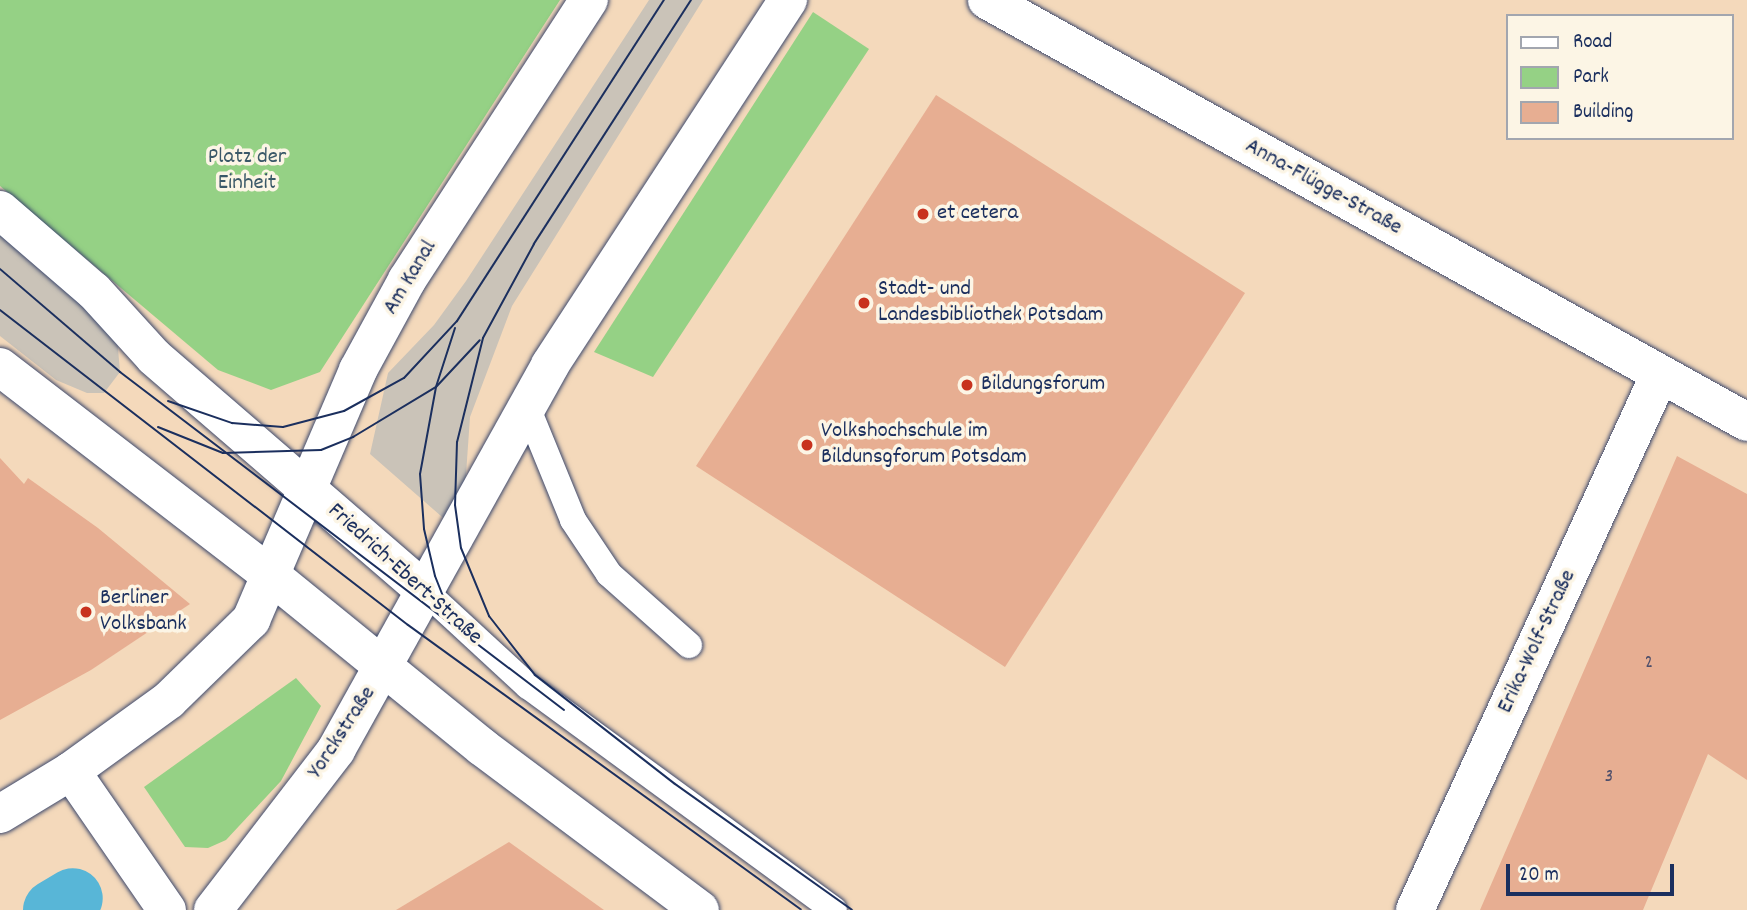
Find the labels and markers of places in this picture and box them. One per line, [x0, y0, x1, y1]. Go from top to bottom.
place label: et cetera [937, 200, 1018, 228]
marker: et cetera [915, 206, 931, 222]
place label: Stadt- und Landesbibliothek Potsdam [878, 276, 1104, 330]
marker: Stadt- und Landesbibliothek Potsdam [856, 295, 872, 311]
place label: Bildungsforum [981, 371, 1105, 399]
marker: Bildungsforum [959, 377, 975, 393]
place label: Volkshochschule im Bildunsgforum Potsdam [821, 418, 1027, 472]
marker: Volkshochschule im Bildunsgforum Potsdam [799, 437, 815, 453]
place label: Berliner Volksbank [100, 585, 187, 639]
marker: Berliner Volksbank [78, 604, 94, 620]

